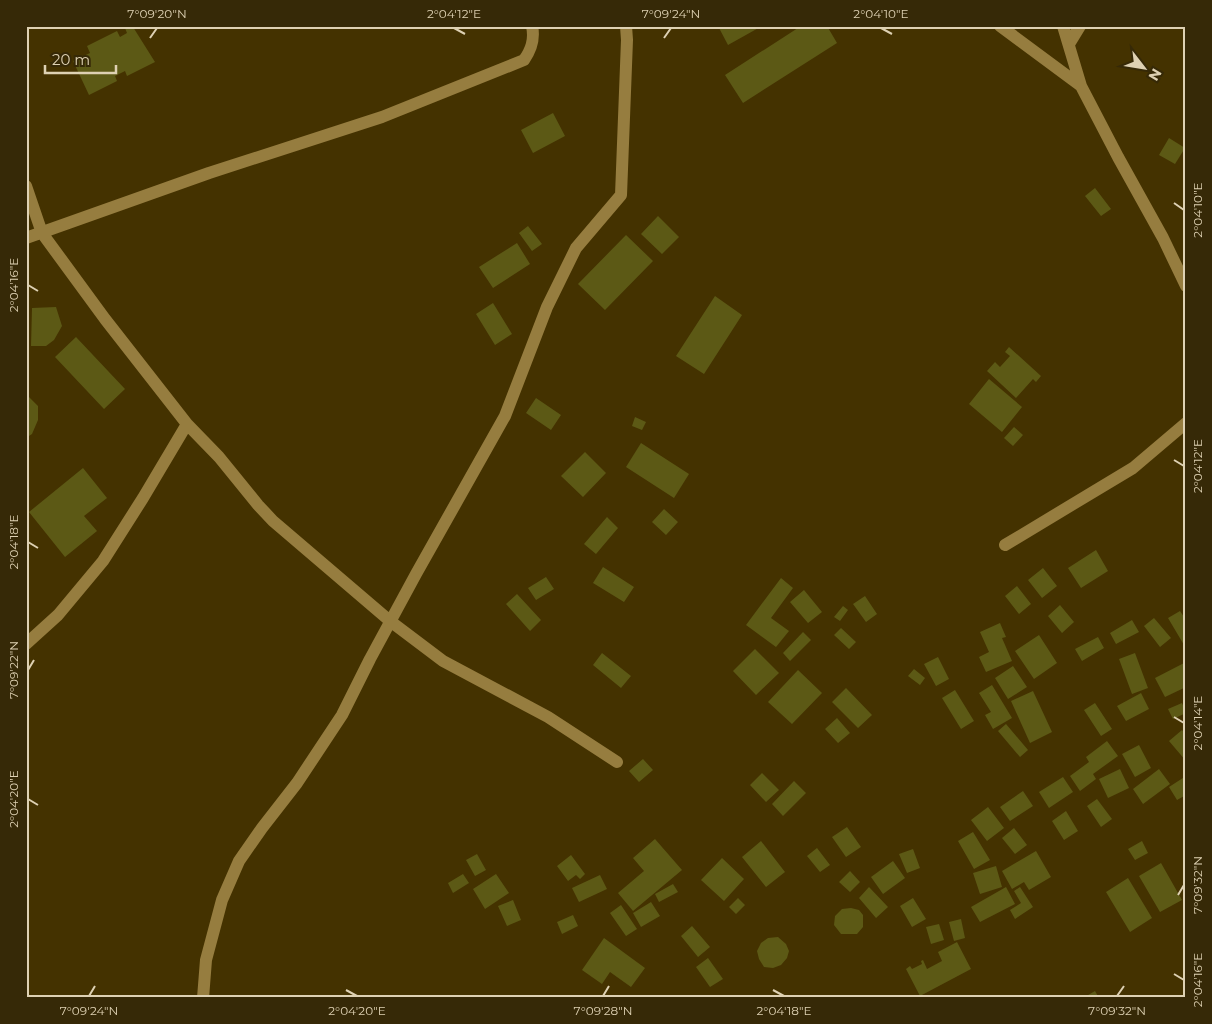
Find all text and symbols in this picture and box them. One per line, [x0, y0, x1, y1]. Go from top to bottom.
text: 7°09'20"N [127, 6, 187, 21]
text: 2°04'12"E [427, 6, 481, 21]
text: 7°09'24"N [642, 6, 700, 21]
text: 2°04'10"E [853, 6, 909, 21]
scale bar [45, 42, 116, 74]
north arrow [1120, 42, 1170, 92]
text: 20 m [52, 50, 90, 69]
text: N [1145, 65, 1166, 84]
text: 2°04'10"E [1190, 182, 1205, 238]
text: 2°04'16"E [6, 258, 21, 312]
text: 2°04'12"E [1190, 439, 1205, 493]
text: 2°04'18"E [6, 515, 21, 569]
text: 7°09'22"N [6, 641, 21, 699]
text: 2°04'14"E [1190, 696, 1205, 750]
text: 2°04'20"E [6, 770, 21, 828]
text: 7°09'32"N [1190, 856, 1205, 914]
text: 2°04'16"E [1190, 953, 1205, 1007]
text: 7°09'24"N [60, 1003, 118, 1018]
text: 2°04'20"E [328, 1003, 386, 1018]
text: 7°09'28"N [574, 1003, 632, 1018]
text: 2°04'18"E [757, 1003, 811, 1018]
text: 7°09'32"N [1088, 1003, 1146, 1018]

